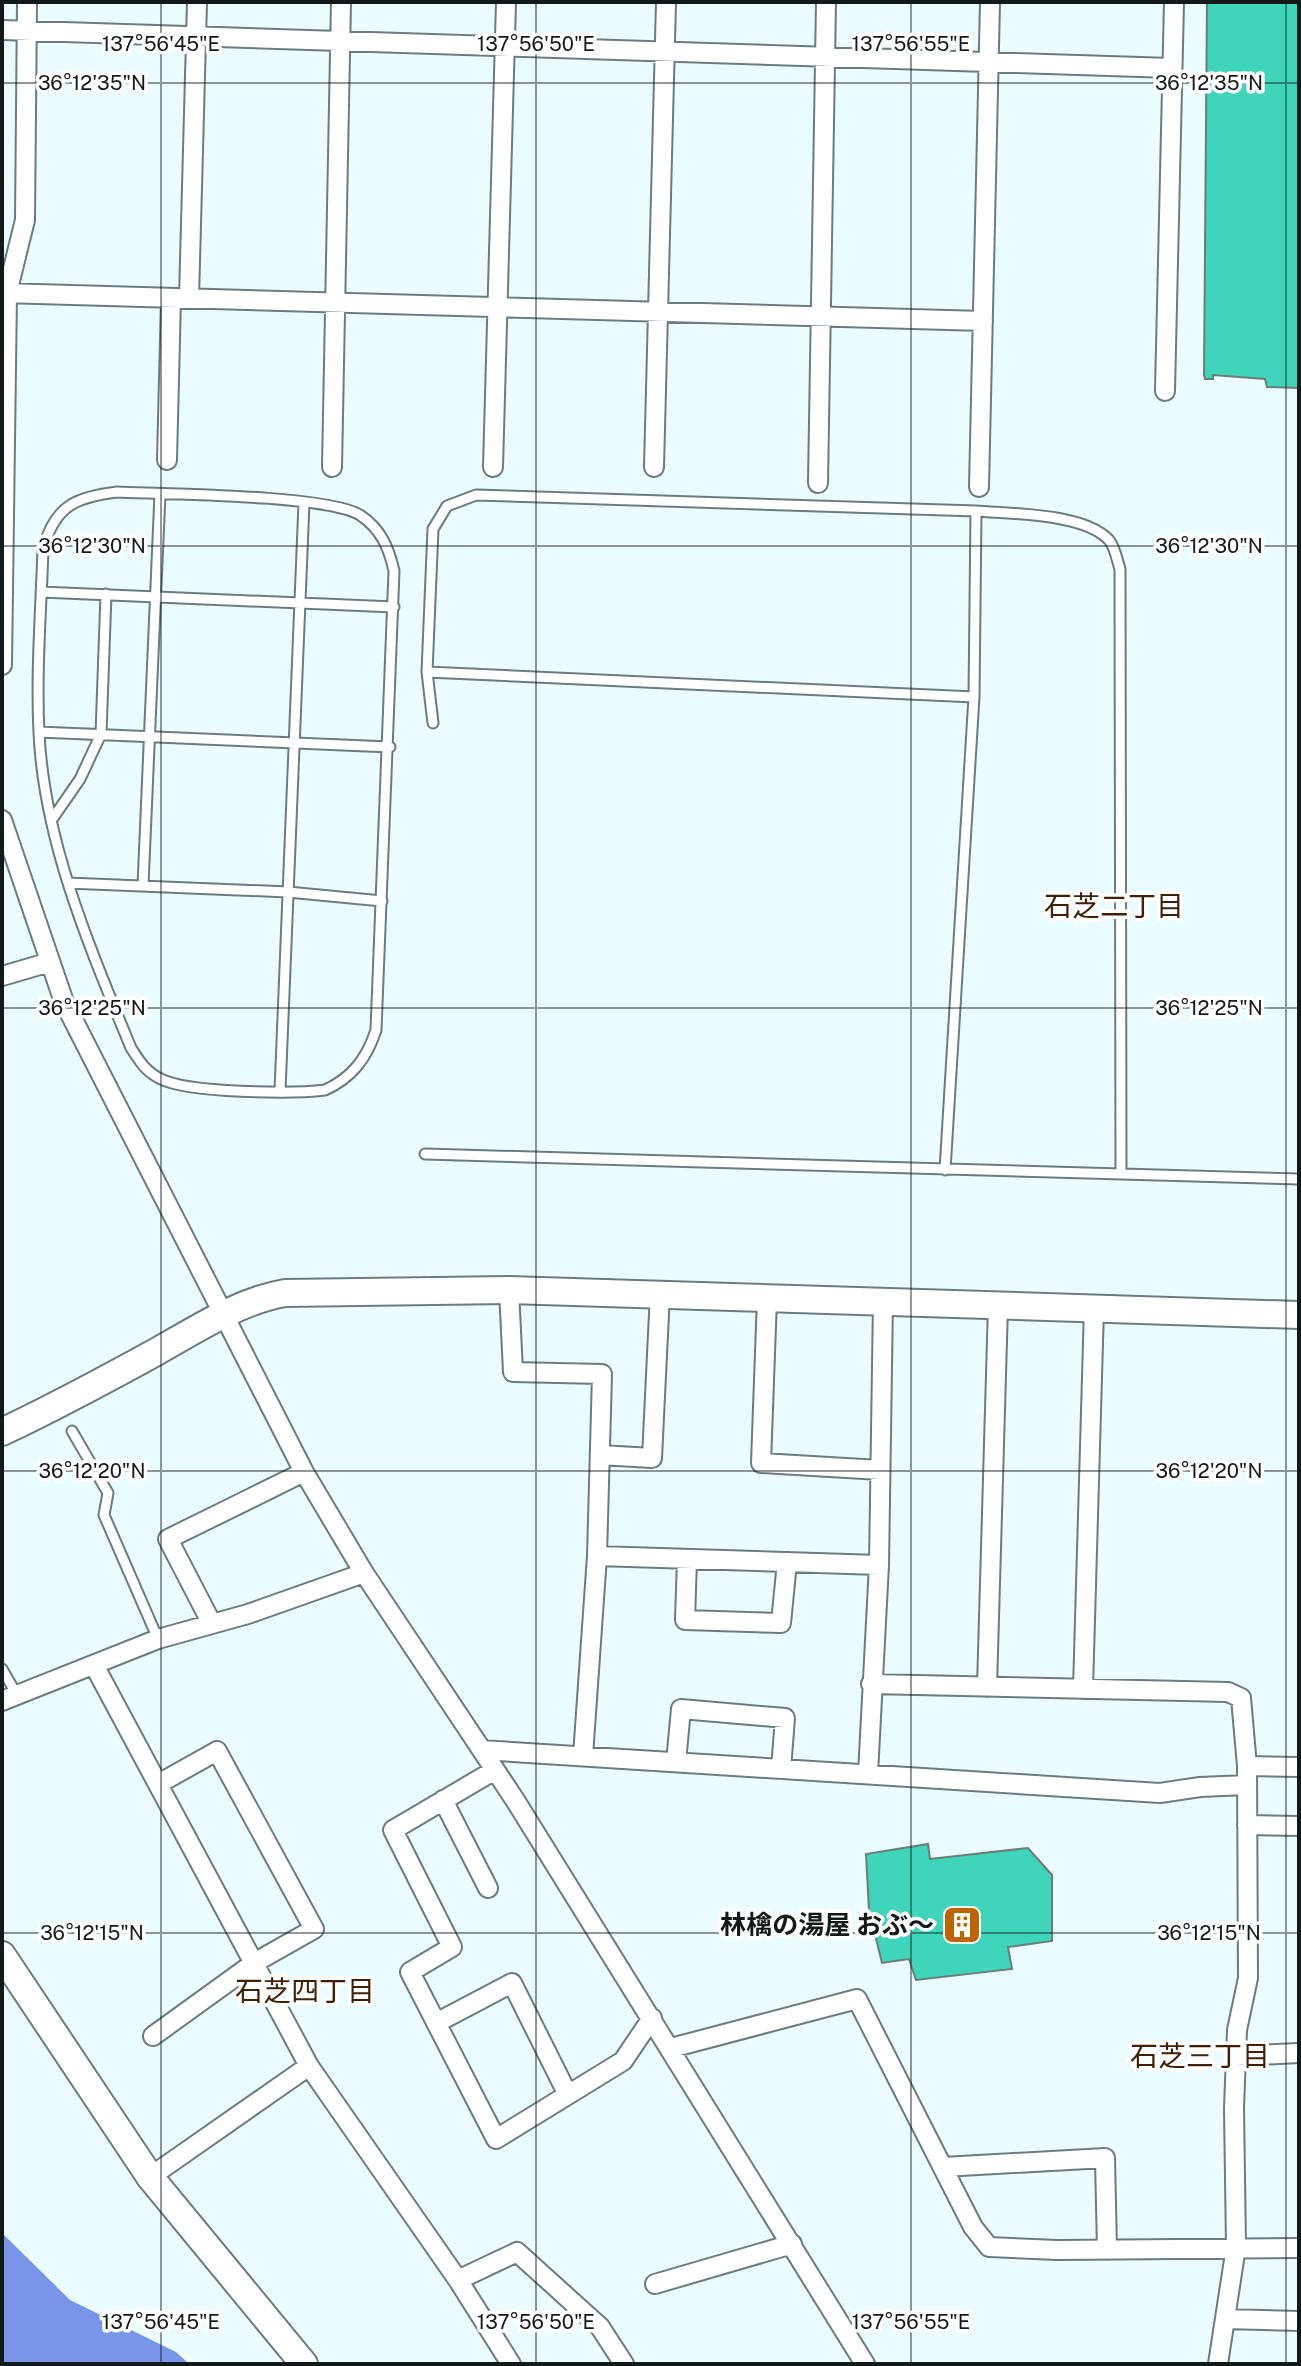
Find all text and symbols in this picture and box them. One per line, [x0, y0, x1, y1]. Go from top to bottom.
text: 137°56'45"E [102, 32, 220, 56]
text: 137°56'50"E [477, 32, 595, 56]
text: 137°56'55"E [852, 32, 970, 56]
text: 36°12'35"N [38, 71, 146, 95]
text: 36°12'35"N [1155, 71, 1263, 95]
text: 36°12'30"N [38, 534, 146, 558]
text: 36°12'30"N [1155, 534, 1263, 558]
district label: 石芝二丁目 [1044, 889, 1184, 922]
text: 36°12'25"N [38, 996, 146, 1020]
text: 36°12'25"N [1155, 996, 1263, 1020]
text: 36°12'20"N [39, 1459, 145, 1483]
text: 36°12'20"N [1156, 1459, 1262, 1483]
building icon: 林檎の湯屋 おぶ～ [941, 1904, 983, 1946]
place label: 林檎の湯屋 おぶ～ [720, 1909, 934, 1940]
text: 36°12'15"N [40, 1921, 144, 1945]
text: 36°12'15"N [1157, 1921, 1261, 1945]
district label: 石芝四丁目 [235, 1974, 375, 2007]
district label: 石芝三丁目 [1130, 2039, 1270, 2072]
text: 137°56'45"E [102, 2310, 220, 2334]
text: 137°56'50"E [477, 2310, 595, 2334]
text: 137°56'55"E [852, 2310, 970, 2334]

